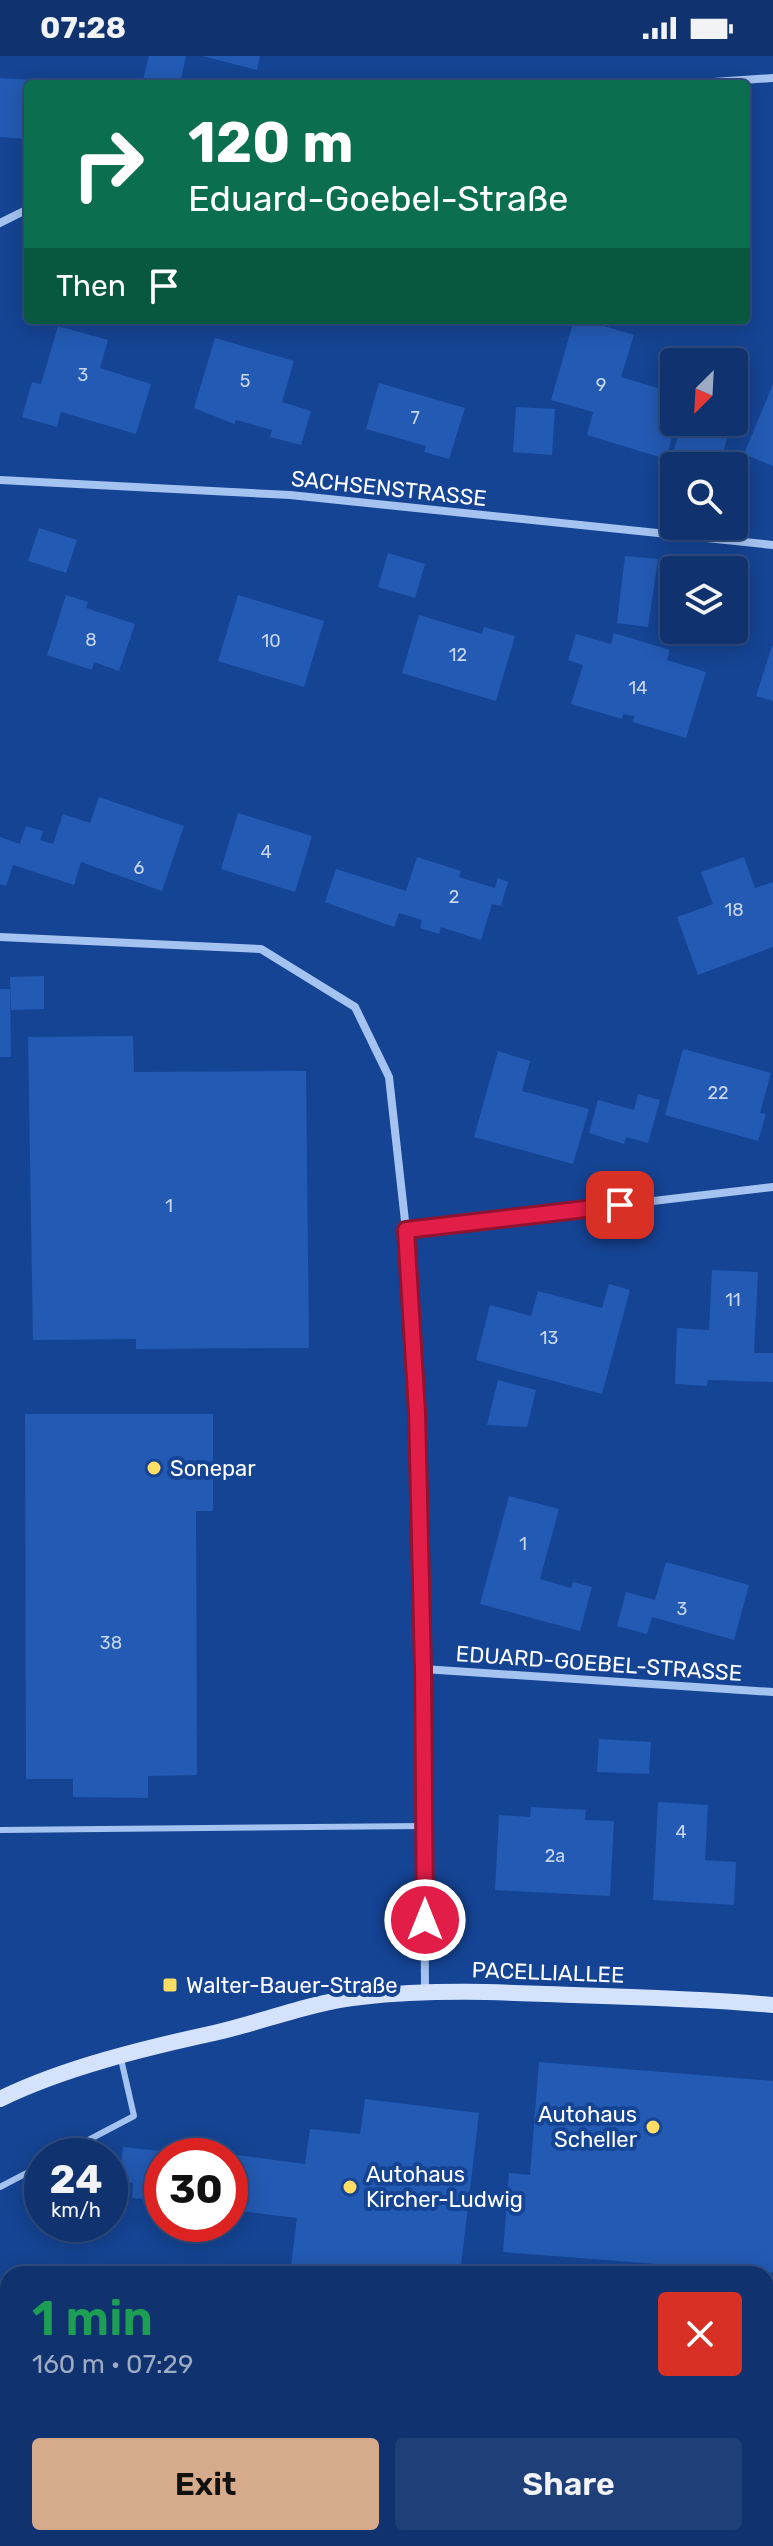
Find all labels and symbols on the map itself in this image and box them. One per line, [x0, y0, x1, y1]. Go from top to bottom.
north arrow [660, 348, 748, 436]
house number: 3 [78, 364, 88, 386]
house number: 5 [240, 370, 250, 392]
house number: 9 [596, 374, 606, 396]
house number: 7 [410, 407, 420, 429]
street label: SACHSENSTRASSE [290, 465, 488, 512]
house number: 8 [85, 629, 97, 651]
house number: 10 [261, 630, 281, 652]
house number: 12 [449, 644, 467, 666]
house number: 14 [629, 677, 647, 699]
house number: 4 [260, 841, 272, 863]
house number: 6 [134, 857, 145, 879]
house number: 2 [449, 886, 459, 908]
house number: 18 [724, 899, 744, 921]
house number: 22 [707, 1082, 729, 1104]
pin [586, 1171, 654, 1239]
house number: 1 [165, 1195, 173, 1217]
house number: 11 [725, 1289, 741, 1311]
house number: 13 [540, 1327, 558, 1349]
place label: Sonepar [170, 1455, 256, 1482]
marker: Sonepar [145, 1459, 163, 1477]
house number: 1 [519, 1533, 527, 1555]
house number: 3 [677, 1598, 687, 1620]
house number: 38 [100, 1632, 122, 1654]
street label: EDUARD-GOEBEL-STRASSE [455, 1640, 743, 1687]
house number: 4 [675, 1821, 687, 1843]
house number: 2a [545, 1845, 565, 1867]
position arrow [383, 1878, 467, 1962]
street label: PACELLIALLEE [471, 1956, 625, 1989]
place label: Walter-Bauer-Straße [186, 1972, 398, 1999]
marker: Walter-Bauer-Straße [161, 1976, 179, 1994]
place label: Autohaus Scheller [538, 2101, 638, 2153]
marker: Autohaus Scheller [644, 2118, 662, 2136]
speed limit sign: 30 [144, 2138, 248, 2242]
place label: Autohaus Kircher-Ludwig [366, 2161, 523, 2213]
marker: Autohaus Kircher-Ludwig [341, 2178, 359, 2196]

